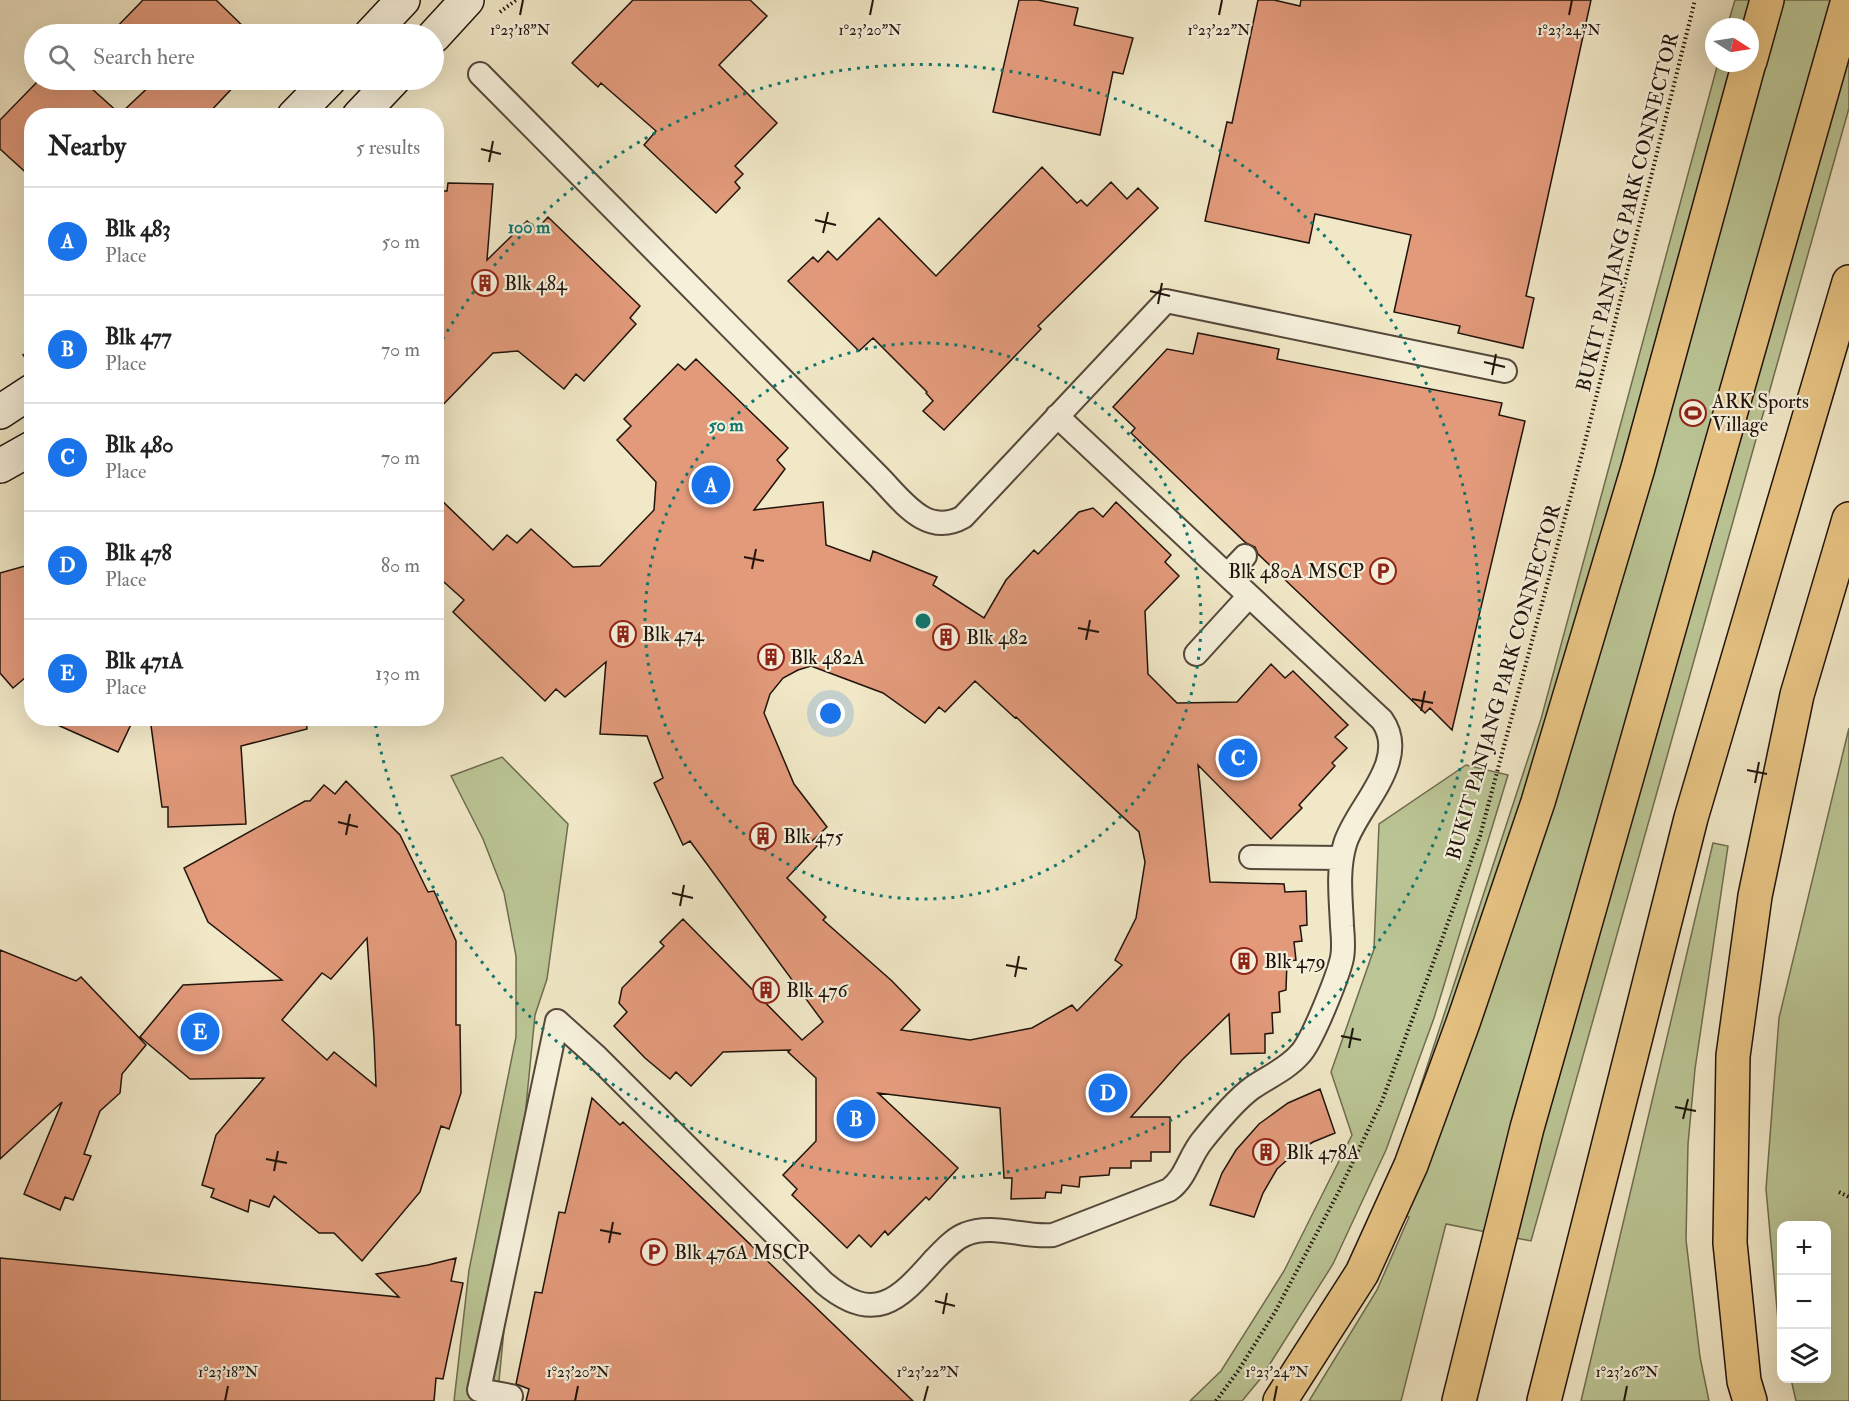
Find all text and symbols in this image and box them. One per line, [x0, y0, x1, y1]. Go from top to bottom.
north arrow [1705, 18, 1759, 72]
text: 1°23'18"N [490, 21, 551, 40]
text: 1°23'20"N [838, 21, 902, 40]
text: 1°23'22"N [1187, 21, 1251, 40]
text: 1°23'24"N [1537, 21, 1601, 40]
search box [24, 24, 444, 90]
street label: BUKIT PANJANG PARK CONNECTOR [1571, 29, 1684, 394]
icon: search [45, 41, 78, 74]
text: Search here [93, 43, 195, 71]
text: Nearby [48, 131, 126, 163]
text: 5 results [356, 135, 420, 160]
text: Blk 483 [105, 215, 171, 243]
text: 100 m [508, 216, 551, 239]
text: A [61, 229, 74, 254]
text: 50 m [381, 229, 420, 254]
text: Place [105, 243, 146, 268]
building icon: Blk 484 [470, 268, 500, 298]
place label: Blk 484 [504, 271, 568, 296]
text: Blk 477 [105, 323, 172, 351]
text: B [61, 337, 74, 362]
text: 70 m [381, 337, 420, 362]
text: Place [105, 351, 146, 376]
place label: ARK Sports Village [1711, 389, 1809, 437]
sports icon: ARK Sports Village [1678, 398, 1708, 428]
text: 50 m [709, 414, 744, 437]
text: Blk 480 [105, 431, 174, 459]
text: C [60, 445, 75, 470]
text: 70 m [381, 445, 420, 470]
text: Place [105, 459, 146, 484]
pin: A [692, 462, 730, 508]
street label: BUKIT PANJANG PARK CONNECTOR [1441, 501, 1567, 863]
text: Blk 478 [105, 539, 172, 567]
text: D [59, 553, 76, 578]
text: 80 m [381, 553, 420, 578]
parking icon: Blk 480A MSCP [1368, 556, 1398, 586]
place label: Blk 480A MSCP [1228, 559, 1364, 584]
text: Place [105, 567, 146, 592]
centre of rings [913, 611, 933, 631]
building icon: Blk 474 [608, 619, 638, 649]
place label: Blk 474 [642, 622, 705, 647]
building icon: Blk 482 [931, 622, 961, 652]
place label: Blk 482 [966, 625, 1028, 650]
building icon: Blk 482A [756, 642, 786, 672]
place label: Blk 482A [790, 645, 865, 670]
text: Blk 471A [105, 647, 183, 675]
text: E [60, 661, 75, 686]
text: 130 m [375, 661, 420, 686]
text: Place [105, 675, 146, 700]
your location [816, 699, 845, 728]
pin: C [1218, 736, 1258, 780]
building icon: Blk 475 [748, 821, 778, 851]
place label: Blk 475 [783, 824, 843, 849]
building icon: Blk 479 [1229, 946, 1259, 976]
place label: Blk 479 [1264, 949, 1326, 974]
building icon: Blk 476 [751, 975, 781, 1005]
place label: Blk 476 [786, 978, 848, 1003]
pin: E [180, 1010, 220, 1054]
pin: D [1088, 1070, 1128, 1116]
pin: B [836, 1096, 876, 1142]
building icon: Blk 478A [1251, 1137, 1281, 1167]
place label: Blk 478A [1286, 1140, 1360, 1165]
map controls [1777, 1221, 1831, 1383]
button: + [1777, 1221, 1831, 1275]
parking icon: Blk 476A MSCP [639, 1237, 669, 1267]
place label: Blk 476A MSCP [674, 1240, 810, 1265]
button: − [1777, 1275, 1831, 1329]
button: layers [1777, 1329, 1831, 1383]
text: 1°23'18"N [198, 1363, 259, 1382]
text: 1°23'20"N [546, 1363, 610, 1382]
text: 1°23'22"N [896, 1363, 960, 1382]
text: 1°23'24"N [1245, 1363, 1309, 1382]
text: 1°23'26"N [1596, 1363, 1659, 1382]

